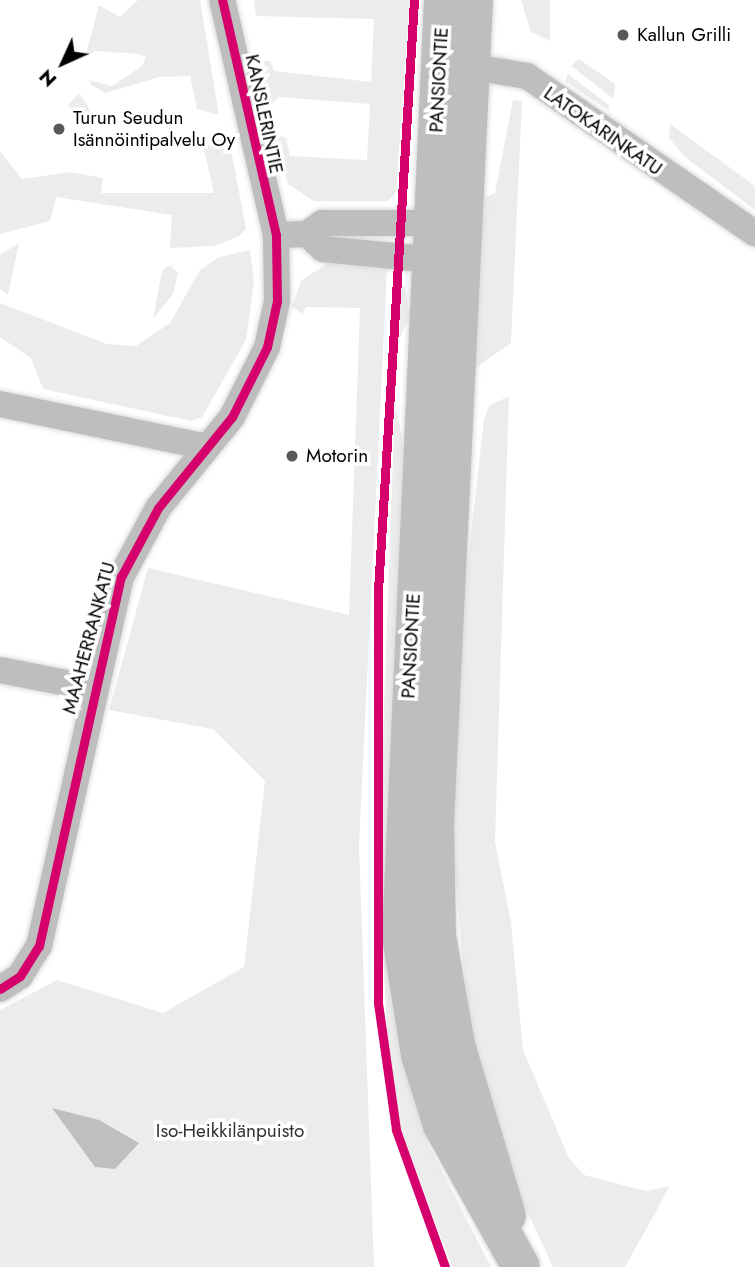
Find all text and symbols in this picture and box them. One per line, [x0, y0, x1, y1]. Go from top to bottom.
place label: Kallun Grilli [637, 24, 731, 46]
street label: PANSIONTIE [425, 27, 453, 133]
marker: Kallun Grilli [615, 27, 631, 43]
north arrow [28, 28, 98, 98]
street label: KANSLERINTIE [240, 52, 288, 176]
text: N [33, 63, 63, 93]
street label: LATOKARINKATU [539, 82, 667, 180]
place label: Turun Seudun Isännöintipalvelu Oy [73, 107, 235, 151]
marker: Turun Seudun Isännöintipalvelu Oy [51, 121, 67, 137]
place label: Motorin [306, 445, 368, 467]
marker: Motorin [284, 448, 300, 464]
street label: MAAHERRANKATU [58, 560, 120, 716]
street label: PANSIONTIE [397, 593, 425, 699]
park label: Iso-Heikkilänpuisto [156, 1120, 304, 1142]

